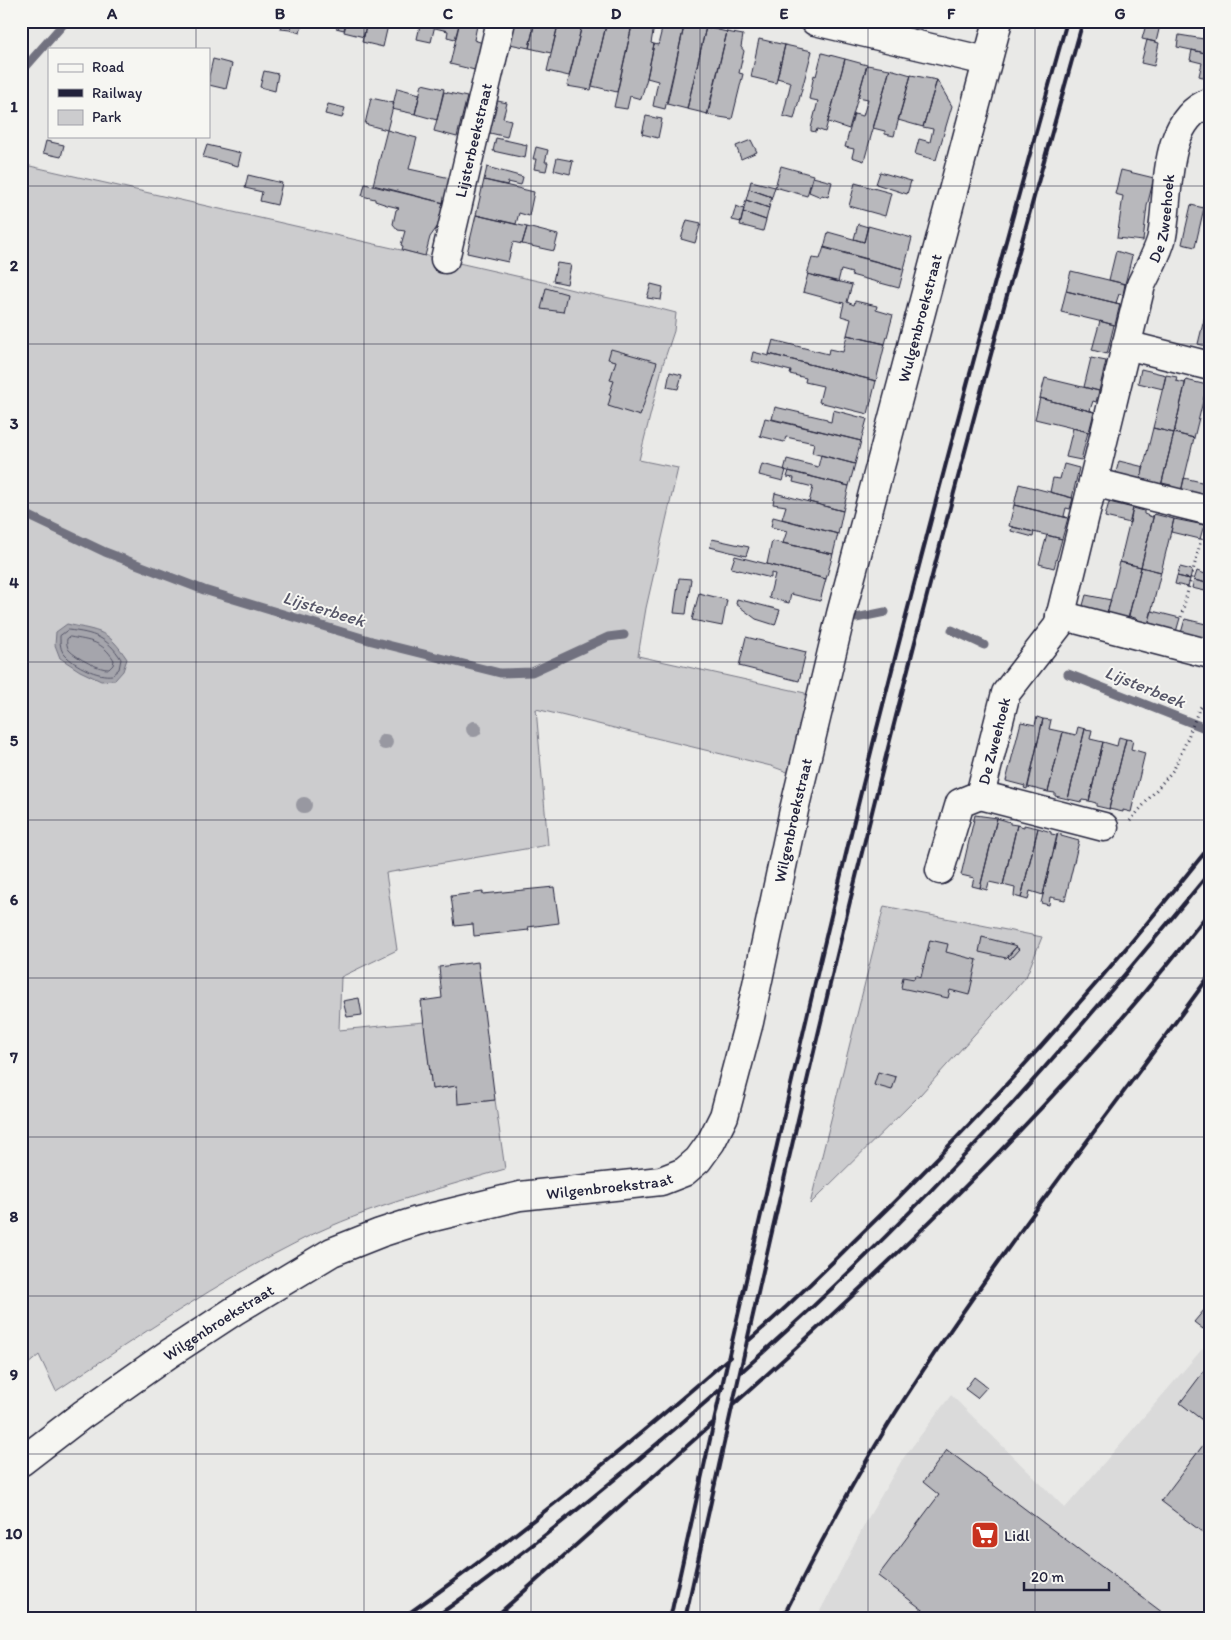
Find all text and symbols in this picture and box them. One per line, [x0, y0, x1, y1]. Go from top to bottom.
text: A [106, 4, 118, 23]
text: B [275, 4, 286, 23]
text: C [443, 4, 454, 23]
text: D [611, 4, 622, 23]
text: E [780, 4, 789, 23]
text: F [947, 4, 956, 23]
text: G [1114, 4, 1126, 23]
legend [48, 48, 210, 138]
text: Road [92, 58, 125, 76]
street label: Lijsterbeekstraat [451, 81, 496, 199]
text: Railway [92, 84, 142, 102]
text: 1 [10, 97, 18, 116]
text: Park [92, 108, 122, 126]
street label: De Zweehoek [1144, 172, 1178, 266]
street label: Wulgenbroekstraat [894, 252, 946, 384]
text: 2 [10, 256, 19, 275]
text: 3 [10, 414, 19, 433]
text: 4 [9, 573, 19, 592]
water label: Lijsterbeek [280, 586, 369, 632]
water label: Lijsterbeek [1102, 661, 1190, 714]
street label: De Zweehoek [974, 695, 1015, 787]
text: 5 [10, 731, 19, 750]
street label: Wilgenbroekstraat [770, 756, 816, 884]
text: 6 [10, 890, 19, 909]
text: 7 [9, 1048, 18, 1067]
street label: Wilgenbroekstraat [545, 1168, 676, 1203]
text: 8 [10, 1207, 19, 1226]
street label: Wilgenbroekstraat [160, 1280, 277, 1365]
text: 9 [10, 1365, 18, 1384]
supermarket icon: Lidl [970, 1520, 1000, 1550]
text: 10 [5, 1524, 23, 1543]
place label: Lidl [1004, 1526, 1030, 1545]
scale bar [1024, 1560, 1108, 1592]
text: 20 m [1031, 1568, 1065, 1586]

